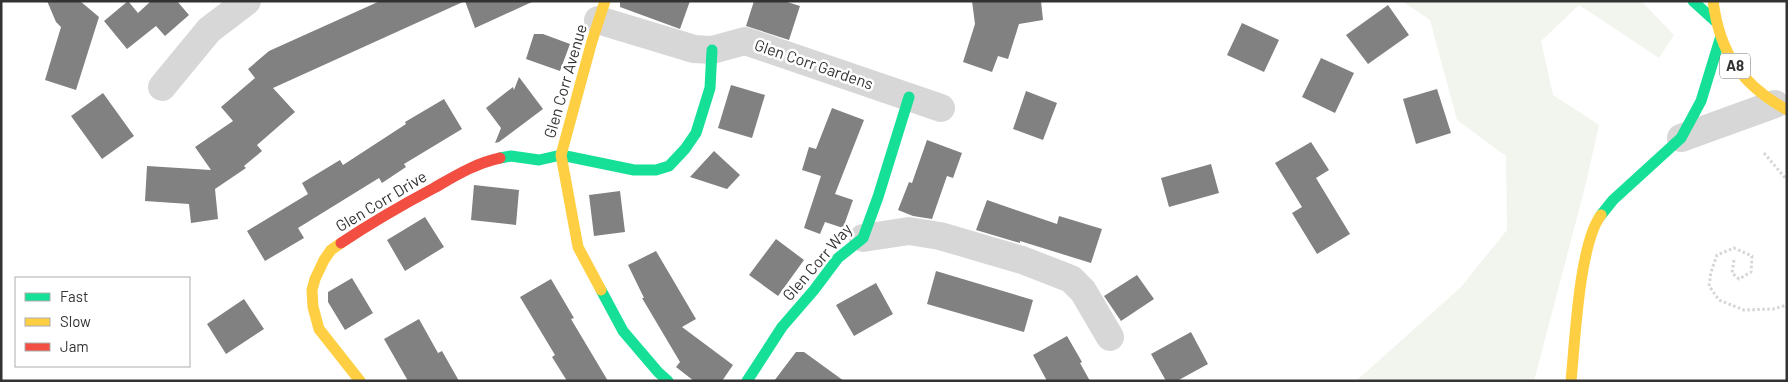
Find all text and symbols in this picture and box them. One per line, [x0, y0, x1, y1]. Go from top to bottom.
street label: Glen Corr Avenue [539, 22, 590, 140]
street label: Glen Corr Gardens [752, 34, 876, 93]
road number: A8 [1720, 54, 1750, 78]
street label: Glen Corr Drive [332, 166, 430, 235]
street label: Glen Corr Way [778, 219, 856, 304]
legend [15, 277, 190, 367]
text: Fast [60, 287, 88, 305]
text: Slow [60, 312, 91, 330]
text: Jam [60, 337, 89, 355]

